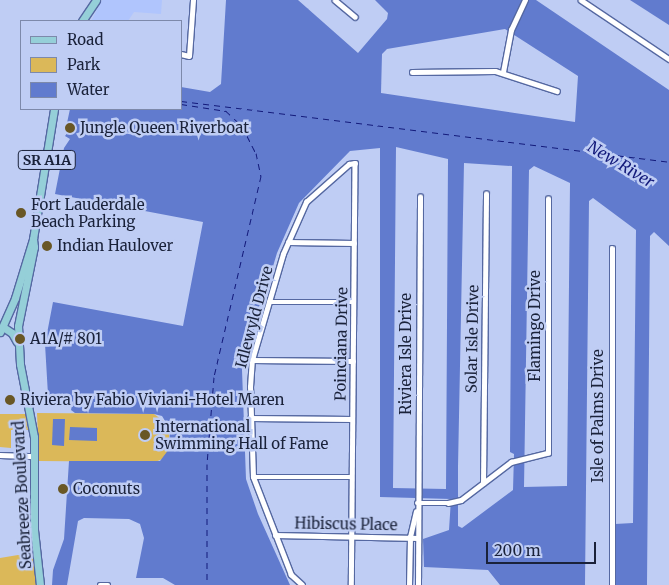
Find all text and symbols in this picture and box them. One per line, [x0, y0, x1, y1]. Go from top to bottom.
legend [20, 20, 182, 110]
text: Road [67, 30, 103, 49]
text: Park [67, 55, 100, 74]
text: Water [67, 80, 109, 99]
place label: Jungle Queen Riverboat [80, 119, 249, 137]
marker: Jungle Queen Riverboat [64, 122, 76, 134]
water label: New River [584, 137, 658, 191]
road number: SR A1A [17, 148, 77, 172]
place label: Fort Lauderdale Beach Parking [31, 195, 144, 230]
marker: Fort Lauderdale Beach Parking [15, 207, 27, 219]
place label: Indian Haulover [57, 237, 173, 255]
marker: Indian Haulover [41, 240, 53, 252]
street label: Idlewyld Drive [232, 264, 276, 370]
street label: Flamingo Drive [526, 270, 544, 382]
street label: Solar Isle Drive [462, 285, 482, 393]
street label: Poinciana Drive [331, 287, 351, 401]
street label: Riviera Isle Drive [397, 293, 415, 415]
place label: A1A/# 801 [30, 330, 102, 348]
marker: A1A/# 801 [14, 333, 26, 345]
street label: Isle of Palms Drive [589, 349, 607, 483]
place label: Riviera by Fabio Viviani-Hotel Maren [20, 391, 284, 409]
marker: Riviera by Fabio Viviani-Hotel Maren [4, 394, 16, 406]
place label: International Swimming Hall of Fame [155, 417, 328, 452]
street label: Seabreeze Boulevard [9, 420, 35, 570]
marker: International Swimming Hall of Fame [139, 429, 151, 441]
place label: Coconuts [73, 480, 140, 498]
marker: Coconuts [57, 483, 69, 495]
street label: Hibiscus Place [294, 514, 398, 534]
scale bar [489, 532, 599, 564]
text: 200 m [494, 541, 541, 560]

